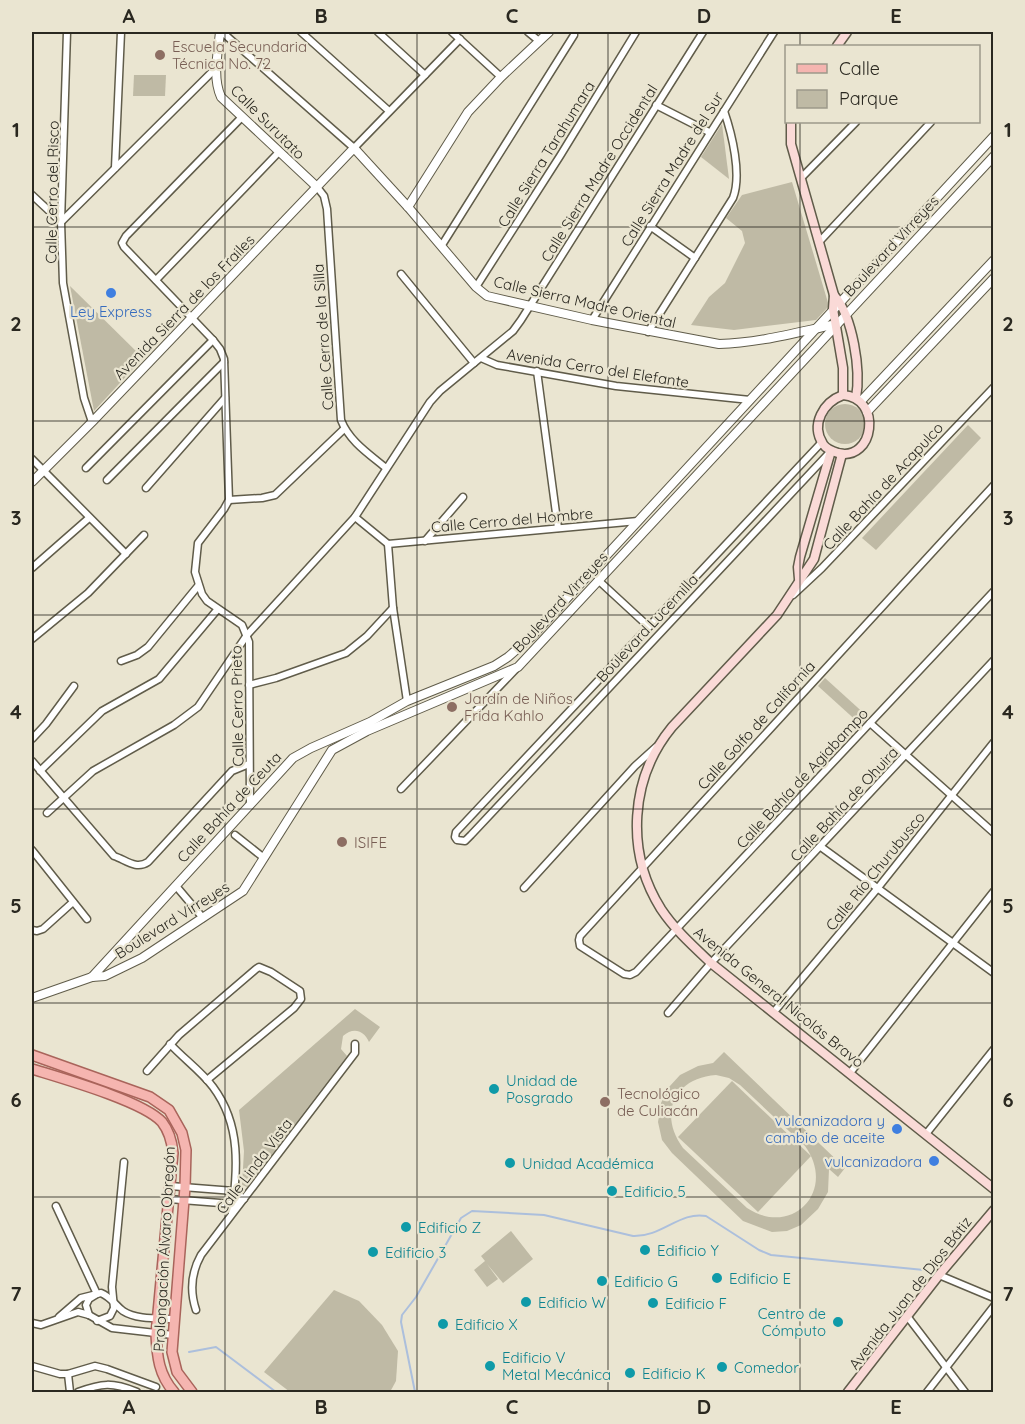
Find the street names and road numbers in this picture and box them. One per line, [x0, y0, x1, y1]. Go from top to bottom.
street label: Calle Sierra Tarahumara [493, 77, 599, 231]
street label: Calle Surutato [227, 81, 309, 163]
street label: Calle Sierra Madre Occidental [536, 81, 662, 265]
street label: Calle Sierra Madre del Sur [616, 88, 728, 250]
street label: Calle Cerro del Risco [41, 120, 63, 264]
street label: Boulevard Virreyes [839, 191, 943, 301]
street label: Avenida Sierra de los Frailes [110, 230, 258, 384]
street label: Calle Cerro de la Silla [308, 263, 338, 411]
street label: Calle Sierra Madre Oriental [492, 272, 678, 332]
street label: Avenida Cerro del Elefante [505, 344, 691, 392]
street label: Calle Bahía de Acapulco [819, 418, 947, 554]
street label: Calle Cerro del Hombre [430, 503, 594, 537]
street label: Boulevard Virreyes [508, 547, 612, 657]
street label: Boulevard Lucernilla [592, 570, 702, 686]
street label: Calle Cerro Prieto [226, 645, 248, 767]
street label: Calle Golfo de California [693, 657, 819, 793]
street label: Calle Bahía de Agiabampo [732, 704, 872, 852]
street label: Calle Bahía de Ohuira [786, 743, 902, 865]
street label: Calle Bahía de Ceuta [173, 748, 285, 866]
street label: Calle Río Churubusco [821, 808, 929, 934]
street label: Boulevard Virreyes [111, 877, 233, 963]
street label: Avenida General Nicolás Bravo [690, 922, 868, 1072]
street label: Calle Linda Vista [212, 1114, 296, 1218]
street label: Prolongación Álvaro Obregón [149, 1146, 179, 1352]
street label: Avenida Juan de Dios Bátiz [844, 1213, 976, 1373]

